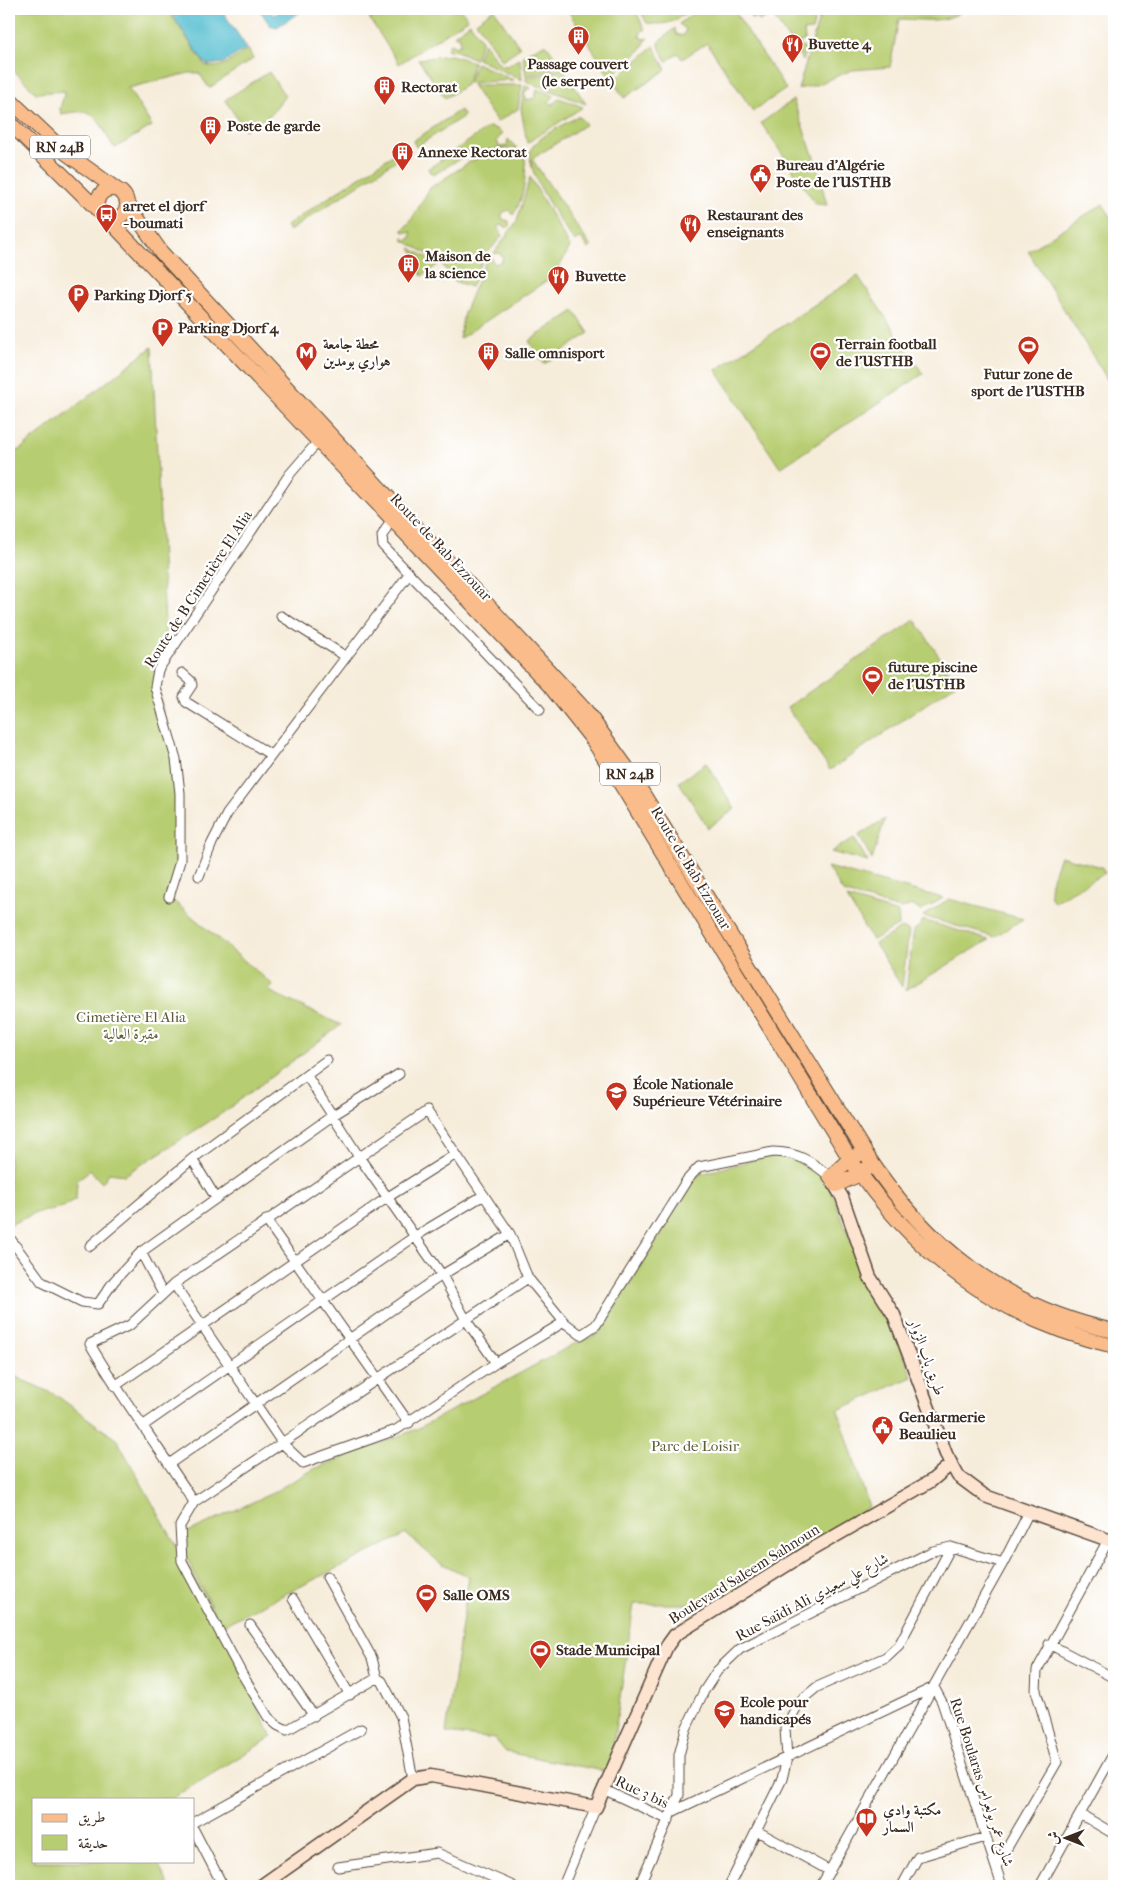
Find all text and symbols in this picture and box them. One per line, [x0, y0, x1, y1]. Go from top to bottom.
building icon: Passage couvert (le serpent) [566, 24, 590, 55]
restaurant icon: Buvette 4 [780, 32, 804, 63]
place label: Buvette 4 [808, 35, 872, 53]
place label: Passage couvert (le serpent) [527, 55, 629, 90]
building icon: Rectorat [373, 75, 397, 106]
place label: Rectorat [401, 78, 458, 96]
building icon: Poste de garde [199, 114, 223, 145]
place label: Poste de garde [227, 117, 321, 135]
road number: RN 24B [30, 136, 90, 158]
building icon: Annexe Rectorat [390, 140, 414, 171]
place label: Annexe Rectorat [417, 143, 527, 161]
place label: Bureau d'Algérie Poste de l'USTHB [776, 156, 891, 191]
public building icon: Bureau d'Algérie Poste de l'USTHB [748, 162, 772, 193]
place label: arret el djorf - boumati [123, 197, 208, 232]
bus stop icon: arret el djorf - boumati [95, 203, 119, 234]
place label: Restaurant des enseignants [707, 206, 803, 241]
restaurant icon: Restaurant des enseignants [679, 212, 703, 243]
place label: Maison de la science [424, 247, 491, 282]
building icon: Maison de la science [397, 253, 421, 284]
restaurant icon: Buvette [547, 264, 571, 295]
place label: Buvette [575, 267, 626, 285]
parking icon: Parking Djorf 5 [66, 283, 90, 314]
place label: Parking Djorf 5 [94, 286, 192, 304]
parking icon: Parking Djorf 4 [150, 316, 174, 347]
place label: Parking Djorf 4 [178, 319, 279, 337]
sports icon: Futur zone de sport de l'USTHB [1016, 334, 1040, 365]
place label: محطة جامعة هواري بومدين [323, 335, 391, 373]
place label: Terrain football de l'USTHB [835, 335, 937, 370]
metro station icon: محطة جامعة هواري بومدين [295, 341, 319, 372]
building icon: Salle omnisport [477, 341, 501, 372]
sports icon: Terrain football de l'USTHB [808, 341, 832, 372]
place label: Salle omnisport [505, 344, 605, 362]
place label: Futur zone de sport de l'USTHB [971, 365, 1085, 400]
street label: Route de Bab Ezzouar [386, 489, 496, 605]
street label: Route de B Cimetière El Alia [140, 506, 256, 671]
place label: future piscine de l'USTHB [887, 658, 978, 693]
sports icon: future piscine de l'USTHB [860, 664, 884, 695]
road number: RN 24B [600, 762, 660, 786]
street label: Route de Bab Ezzouar [647, 803, 735, 934]
park label: Cimetière El Alia مقبرة العالية [76, 1008, 187, 1043]
place label: École Nationale Supérieure Vétérinaire [633, 1075, 783, 1110]
school or university icon: École Nationale Supérieure Vétérinaire [605, 1081, 629, 1112]
street label: طريق باب الزوار [903, 1314, 949, 1398]
place label: Gendarmerie Beaulieu [899, 1408, 986, 1443]
public building icon: Gendarmerie Beaulieu [871, 1414, 895, 1445]
park label: Parc de Loisir [651, 1437, 740, 1455]
street label: Boulevard Saleem Sahnoun [665, 1520, 823, 1628]
street label: Rue Saïdi Ali شارع علي سعيدي [732, 1549, 894, 1649]
sports icon: Salle OMS [415, 1583, 439, 1614]
place label: Salle OMS [443, 1586, 510, 1604]
sports icon: Stade Municipal [528, 1638, 552, 1669]
place label: Stade Municipal [556, 1641, 661, 1659]
place label: Ecole pour handicapés [739, 1693, 812, 1728]
street label: Rue Boularas شارع عمر بولعراس [942, 1695, 1018, 1870]
school or university icon: Ecole pour handicapés [712, 1699, 736, 1730]
street label: Rue 3 bis [612, 1772, 672, 1812]
legend [32, 1798, 195, 1862]
place label: مكتبة وادي السمار [881, 1801, 942, 1836]
library icon: مكتبة وادي السمار [855, 1807, 879, 1838]
text: طريق [78, 1808, 105, 1827]
north arrow [1040, 1812, 1090, 1862]
text: ش [1045, 1831, 1062, 1845]
text: حديقة [78, 1834, 108, 1852]

